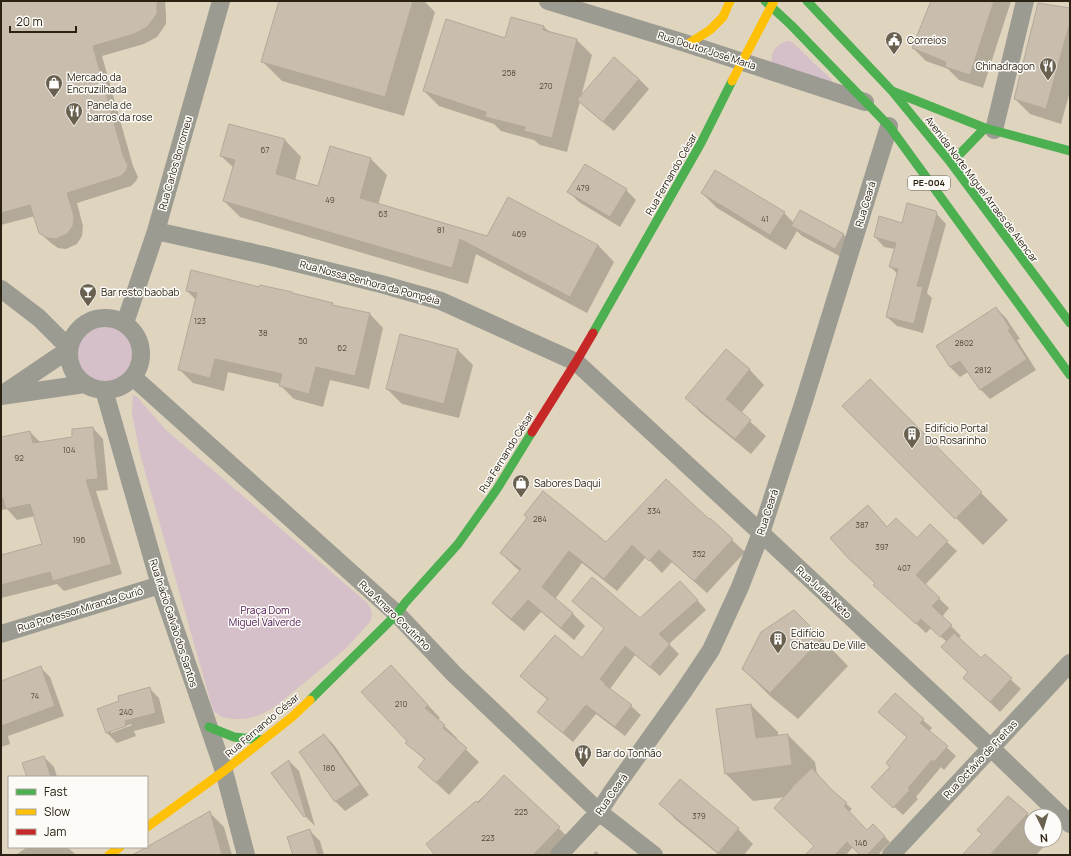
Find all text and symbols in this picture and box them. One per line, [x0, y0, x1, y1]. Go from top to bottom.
scale bar [10, 8, 76, 34]
text: 20 m [16, 13, 43, 30]
street label: Rua Doutor José Maria [656, 27, 758, 73]
public building icon: Correios [884, 30, 904, 55]
place label: Correios [907, 33, 946, 47]
restaurant icon: Chinadragon [1038, 56, 1058, 81]
place label: Chinadragon [975, 59, 1035, 73]
house number: 258 [502, 67, 516, 78]
place label: Mercado da Encruzilhada [67, 70, 127, 96]
shop icon: Mercado da Encruzilhada [44, 73, 64, 98]
house number: 270 [539, 80, 553, 91]
place label: Panela de barros da rose [87, 98, 153, 124]
restaurant icon: Panela de barros da rose [64, 101, 84, 126]
street label: Avenida Norte Miguel Arraes de Alencar [922, 113, 1042, 265]
street label: Rua Carlos Borromeu [155, 114, 195, 211]
street label: Rua Fernando César [642, 130, 700, 218]
house number: 67 [261, 144, 269, 155]
road number: PE-004 [908, 176, 950, 190]
street label: Rua Ceará [851, 179, 879, 229]
house number: 479 [576, 182, 590, 193]
house number: 49 [325, 194, 335, 205]
house number: 63 [378, 208, 388, 219]
house number: 41 [761, 213, 769, 224]
house number: 81 [437, 224, 445, 235]
house number: 469 [512, 228, 526, 239]
street label: Rua Nossa Senhora da Pompéia [298, 257, 442, 307]
bar icon: Bar resto baobab [78, 282, 98, 307]
place label: Bar resto baobab [101, 285, 179, 299]
house number: 123 [194, 315, 206, 326]
house number: 38 [258, 327, 268, 338]
house number: 50 [298, 335, 308, 346]
house number: 2802 [955, 337, 974, 348]
house number: 62 [337, 342, 347, 353]
house number: 2812 [975, 364, 992, 375]
street label: Rua Fernando César [475, 409, 537, 495]
place label: Edifício Portal Do Rosarinho [925, 421, 988, 447]
building icon: Edifício Portal Do Rosarinho [902, 424, 922, 449]
house number: 104 [63, 444, 76, 455]
house number: 92 [14, 452, 24, 463]
shop icon: Sabores Daqui [511, 473, 531, 498]
place label: Sabores Daqui [534, 476, 601, 490]
street label: Rua Ceará [753, 487, 781, 537]
house number: 334 [647, 505, 661, 516]
house number: 284 [533, 513, 547, 524]
house number: 387 [855, 519, 869, 530]
house number: 196 [72, 534, 86, 545]
house number: 397 [875, 541, 889, 552]
house number: 352 [692, 548, 706, 559]
street label: Rua Inácio Galvão dos Santos [147, 557, 201, 689]
house number: 407 [897, 562, 911, 573]
street label: Rua Julião Neto [793, 563, 855, 621]
street label: Rua Amaro Coutinho [356, 577, 434, 653]
street label: Rua Professor Miranda Curió [16, 583, 145, 635]
park label: Praça Dom Miguel Valverde [229, 603, 301, 629]
place label: Edifício Chateau De Ville [791, 626, 866, 652]
building icon: Edifício Chateau De Ville [768, 629, 788, 654]
house number: 74 [31, 690, 39, 701]
street label: Rua Fernando César [222, 690, 302, 760]
house number: 210 [395, 698, 407, 709]
house number: 240 [119, 706, 133, 717]
street label: Rua Octávio de Freitas [940, 717, 1020, 801]
restaurant icon: Bar do Tonhão [573, 743, 593, 768]
place label: Bar do Tonhão [596, 746, 662, 760]
house number: 186 [323, 762, 335, 773]
street label: Rua Ceará [592, 771, 630, 817]
legend [8, 776, 148, 848]
text: Fast [44, 783, 68, 800]
text: Slow [44, 803, 70, 820]
house number: 225 [514, 806, 528, 817]
north arrow [1023, 808, 1063, 848]
house number: 379 [692, 810, 706, 821]
text: Jam [44, 823, 66, 840]
text: N [1039, 831, 1049, 846]
house number: 223 [481, 832, 495, 843]
house number: 146 [855, 837, 867, 848]

